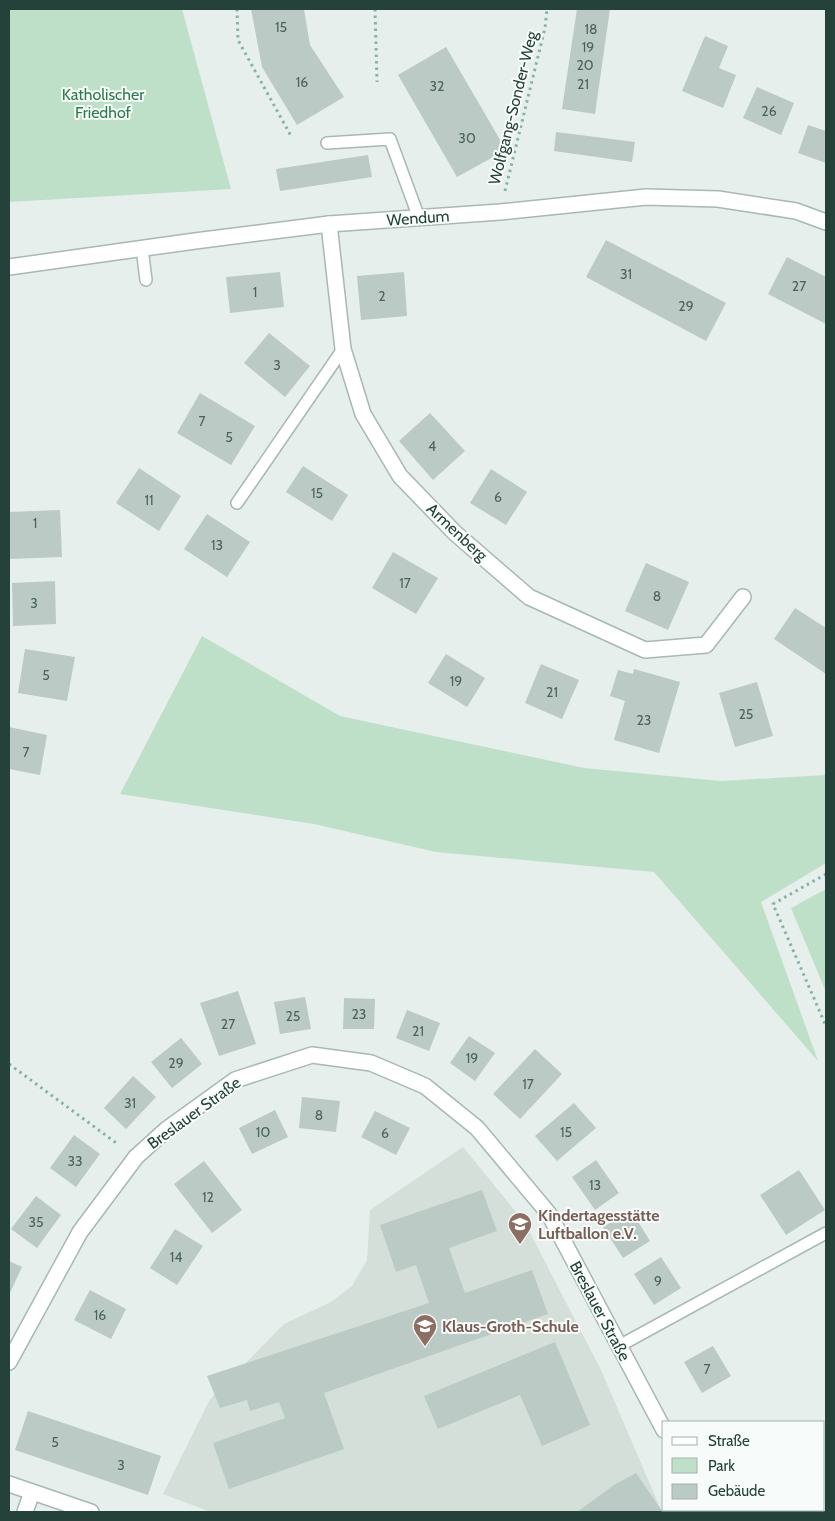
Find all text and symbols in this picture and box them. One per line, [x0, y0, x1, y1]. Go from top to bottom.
house number: 15 [275, 18, 287, 36]
house number: 18 [584, 20, 598, 38]
street label: Wolfgang-Sonder-Weg [485, 28, 542, 187]
house number: 19 [582, 38, 594, 56]
house number: 20 [576, 56, 594, 74]
house number: 16 [296, 73, 308, 91]
house number: 21 [577, 75, 589, 93]
house number: 32 [430, 77, 444, 95]
park label: Katholischer Friedhof [62, 85, 145, 122]
house number: 26 [761, 102, 777, 120]
house number: 30 [458, 129, 476, 147]
street label: Wendum [386, 206, 450, 230]
house number: 31 [620, 265, 632, 283]
house number: 27 [792, 277, 806, 295]
house number: 1 [253, 283, 257, 301]
house number: 2 [378, 287, 386, 305]
house number: 29 [678, 297, 694, 315]
house number: 3 [273, 356, 281, 374]
house number: 7 [198, 412, 206, 430]
house number: 5 [225, 428, 233, 446]
house number: 4 [428, 437, 436, 455]
house number: 15 [311, 484, 323, 502]
house number: 6 [494, 488, 502, 506]
house number: 11 [144, 491, 154, 509]
street label: Armenberg [423, 499, 492, 566]
house number: 1 [33, 514, 37, 532]
house number: 13 [211, 536, 223, 554]
house number: 17 [399, 574, 411, 592]
house number: 8 [653, 587, 661, 605]
house number: 3 [30, 594, 38, 612]
house number: 5 [42, 666, 50, 684]
house number: 19 [450, 672, 462, 690]
house number: 21 [546, 683, 558, 701]
house number: 25 [739, 705, 753, 723]
house number: 23 [637, 711, 651, 729]
house number: 7 [22, 743, 30, 761]
house number: 23 [352, 1005, 366, 1023]
house number: 25 [286, 1007, 300, 1025]
house number: 27 [221, 1015, 235, 1033]
house number: 21 [412, 1022, 424, 1040]
house number: 19 [466, 1049, 478, 1067]
house number: 29 [168, 1054, 184, 1072]
street label: Breslauer Straße [144, 1073, 244, 1153]
house number: 17 [522, 1075, 534, 1093]
house number: 31 [124, 1094, 136, 1112]
house number: 8 [315, 1106, 323, 1124]
house number: 10 [256, 1123, 270, 1141]
house number: 15 [560, 1123, 572, 1141]
house number: 6 [381, 1124, 389, 1142]
house number: 33 [67, 1152, 83, 1170]
house number: 13 [589, 1176, 601, 1194]
house number: 12 [202, 1188, 214, 1206]
place label: Kindertagesstätte Luftballon e.V. [538, 1206, 660, 1243]
school or university icon: Kindertagesstätte Luftballon e.V. [507, 1211, 533, 1245]
house number: 35 [28, 1213, 44, 1231]
house number: 14 [170, 1248, 182, 1266]
street label: Breslauer Straße [566, 1258, 634, 1364]
house number: 9 [654, 1272, 662, 1290]
house number: 16 [94, 1306, 106, 1324]
school or university icon: Klaus-Groth-Schule [412, 1313, 438, 1347]
place label: Klaus-Groth-Schule [442, 1317, 579, 1336]
house number: 7 [703, 1360, 711, 1378]
legend [662, 1421, 825, 1511]
text: Straße [708, 1432, 750, 1450]
house number: 5 [51, 1433, 59, 1451]
house number: 3 [117, 1456, 125, 1474]
text: Park [708, 1457, 735, 1475]
text: Gebäude [708, 1482, 765, 1500]

